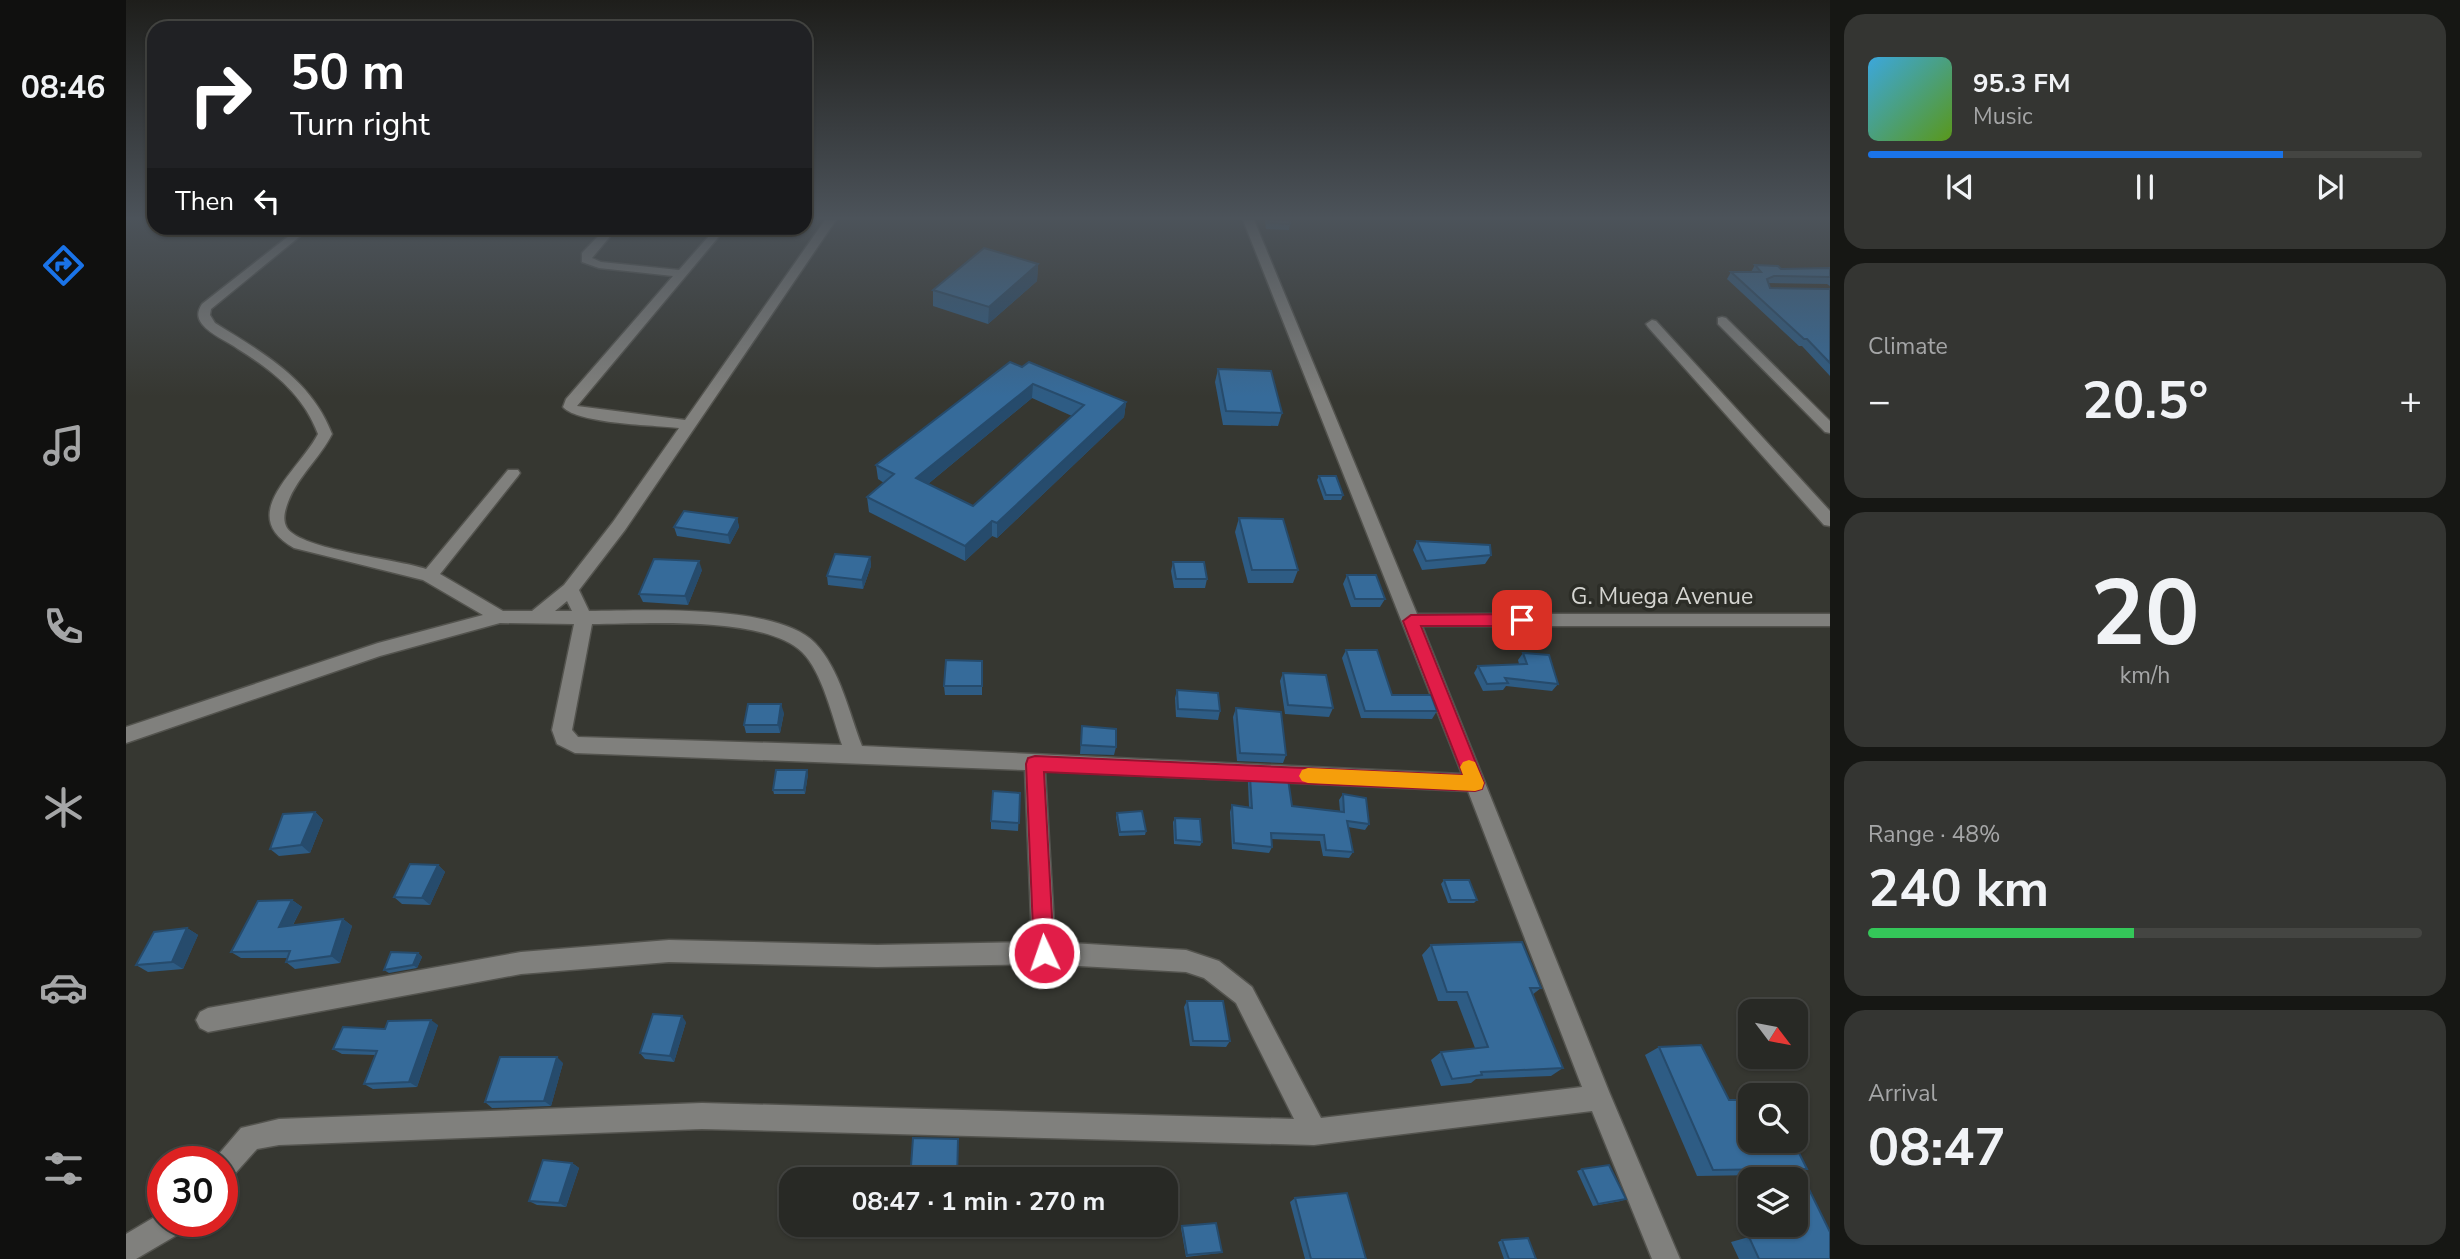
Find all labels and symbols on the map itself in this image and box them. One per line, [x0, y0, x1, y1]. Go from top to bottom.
street label: G. Muega Avenue [1571, 581, 1753, 612]
pin [1492, 590, 1552, 650]
position arrow [1007, 916, 1081, 990]
north arrow [1738, 999, 1808, 1069]
speed limit sign: 30 [147, 1146, 238, 1237]

